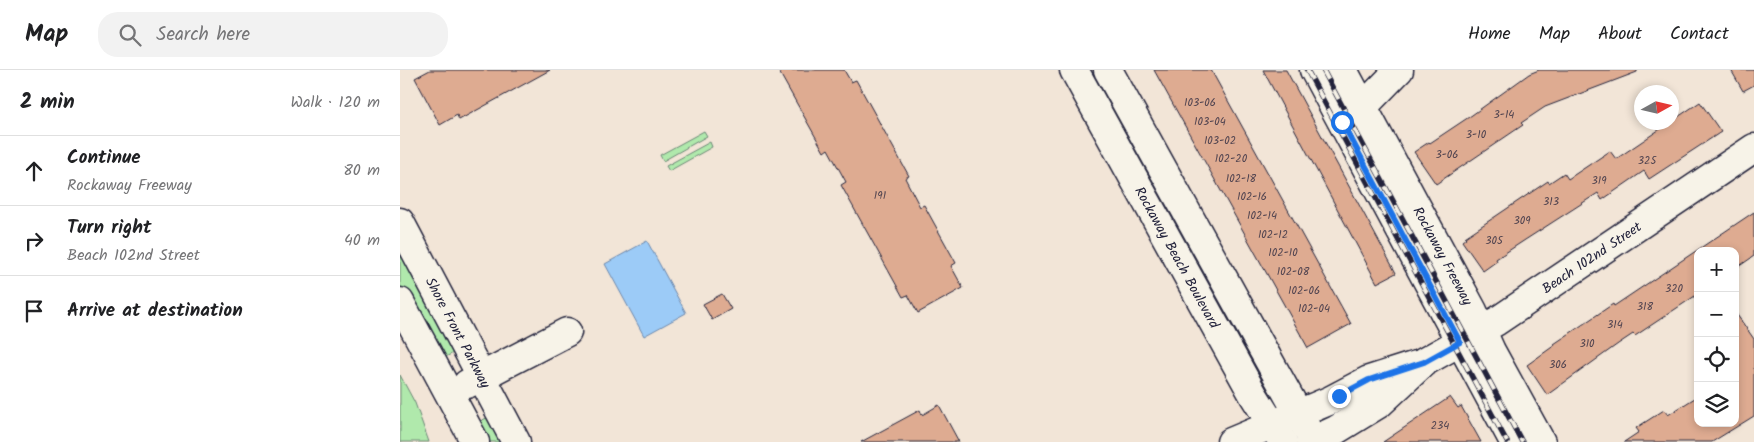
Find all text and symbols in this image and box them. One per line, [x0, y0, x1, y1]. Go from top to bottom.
search box [98, 12, 448, 57]
text: Map [25, 15, 68, 54]
text: Search here [156, 20, 250, 50]
text: Home [1468, 20, 1511, 49]
text: Map [1539, 20, 1570, 49]
text: About [1598, 20, 1642, 49]
text: Contact [1670, 20, 1729, 49]
icon: search [116, 21, 144, 49]
north arrow [1634, 85, 1679, 130]
text: 2 min [20, 86, 75, 119]
text: Walk · 120 m [290, 90, 380, 115]
house number: 103-06 [1184, 94, 1216, 112]
house number: 3-14 [1494, 106, 1514, 124]
route start [1331, 111, 1354, 134]
house number: 103-04 [1194, 113, 1226, 131]
house number: 3-10 [1466, 126, 1487, 144]
house number: 103-02 [1204, 132, 1236, 150]
text: Continue [67, 143, 140, 173]
house number: 3-06 [1436, 146, 1458, 164]
house number: 102-20 [1215, 150, 1248, 168]
house number: 325 [1638, 152, 1657, 170]
icon: ahead [20, 157, 48, 185]
text: 80 m [343, 158, 380, 183]
house number: 102-18 [1226, 170, 1257, 188]
house number: 319 [1591, 172, 1607, 190]
text: Rockaway Freeway [67, 173, 192, 198]
street label: Rockaway Beach Boulevard [1128, 183, 1225, 334]
house number: 191 [874, 187, 886, 205]
house number: 102-16 [1237, 188, 1267, 206]
house number: 313 [1543, 193, 1559, 211]
street label: Rockaway Freeway [1407, 203, 1478, 310]
house number: 102-14 [1247, 207, 1277, 225]
house number: 309 [1513, 212, 1531, 230]
text: Turn right [67, 213, 152, 243]
street label: Beach 102nd Street [1538, 216, 1647, 300]
house number: 102-12 [1258, 226, 1288, 244]
icon: right [20, 227, 48, 255]
text: 40 m [344, 228, 380, 253]
house number: 305 [1485, 232, 1504, 250]
text: Beach 102nd Street [67, 243, 200, 268]
house number: 102-10 [1268, 244, 1298, 262]
map controls [1694, 247, 1739, 427]
button: + [1694, 247, 1739, 292]
house number: 102-08 [1277, 263, 1310, 281]
street label: Shore Front Parkway [419, 274, 496, 393]
house number: 320 [1665, 280, 1684, 298]
house number: 102-06 [1288, 282, 1320, 300]
button: − [1694, 292, 1739, 337]
text: Arrive at destination [67, 296, 243, 326]
icon: arrive [20, 297, 48, 325]
house number: 318 [1637, 298, 1654, 316]
house number: 102-04 [1298, 300, 1330, 318]
house number: 314 [1607, 316, 1623, 334]
house number: 310 [1579, 335, 1595, 353]
button: locate [1694, 337, 1739, 382]
house number: 306 [1549, 356, 1567, 374]
button: layers [1694, 382, 1739, 427]
route end [1328, 385, 1351, 408]
house number: 234 [1431, 417, 1449, 435]

